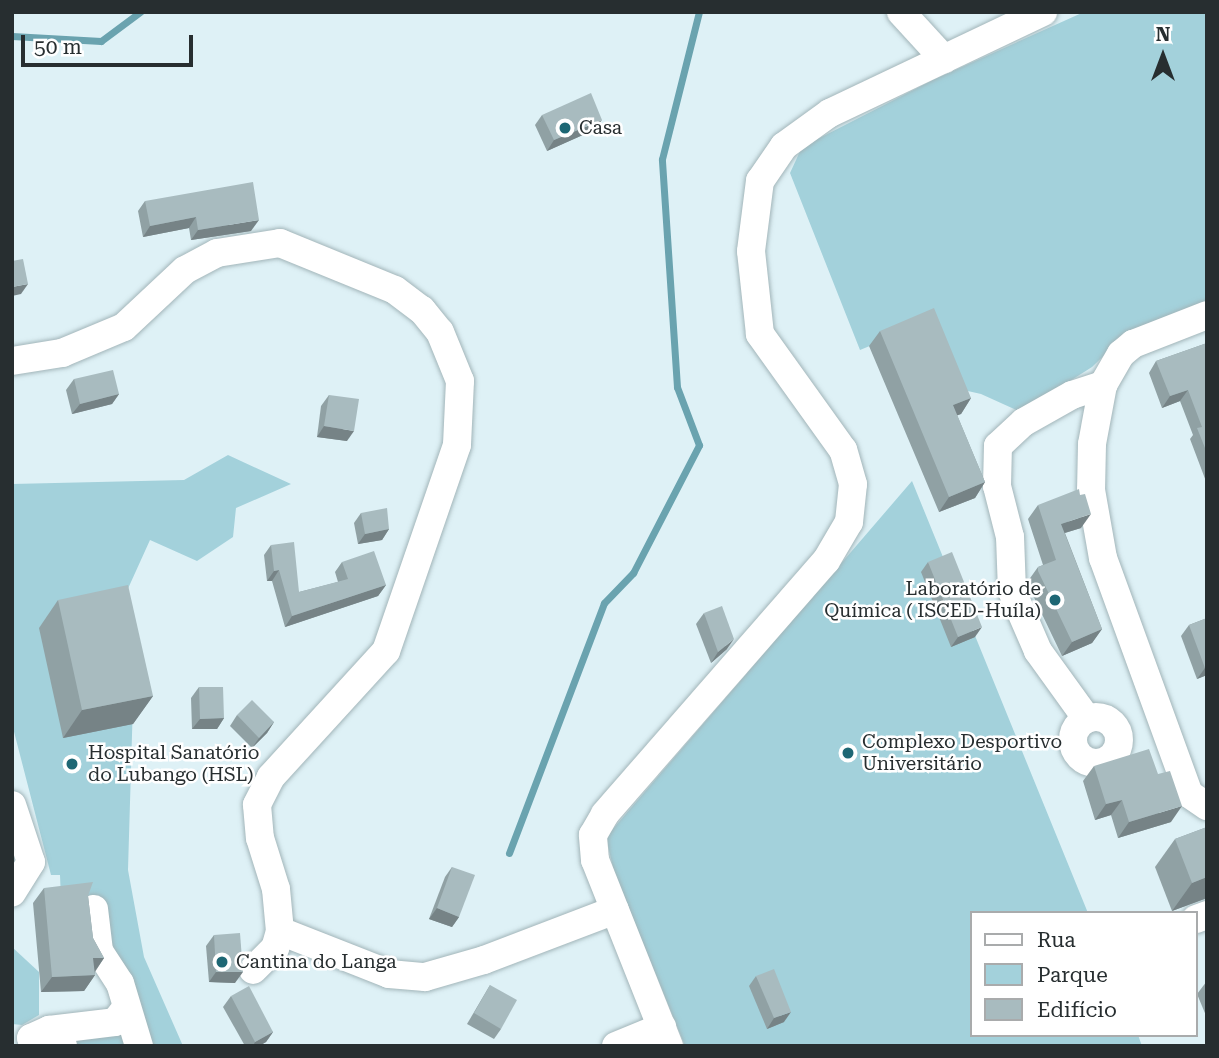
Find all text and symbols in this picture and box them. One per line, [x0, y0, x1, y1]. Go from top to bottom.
scale bar [24, 21, 196, 65]
north arrow [1128, 21, 1198, 91]
text: N [1156, 23, 1170, 46]
text: 50 m [34, 35, 82, 59]
place label: Casa [579, 117, 622, 139]
marker: Casa [557, 120, 573, 136]
place label: Laboratório de Química ( ISCED-Huíla) [824, 578, 1041, 622]
marker: Laboratório de Química ( ISCED-Huíla) [1047, 592, 1063, 608]
place label: Complexo Desportivo Universitário [862, 731, 1062, 775]
place label: Hospital Sanatório do Lubango (HSL) [88, 742, 259, 786]
marker: Complexo Desportivo Universitário [840, 745, 856, 761]
marker: Hospital Sanatório do Lubango (HSL) [62, 754, 82, 774]
legend [970, 911, 1198, 1037]
text: Rua [1037, 928, 1076, 952]
place label: Cantina do Langa [236, 951, 397, 973]
marker: Cantina do Langa [214, 954, 230, 970]
text: Parque [1037, 963, 1108, 987]
text: Edifício [1037, 998, 1117, 1022]

